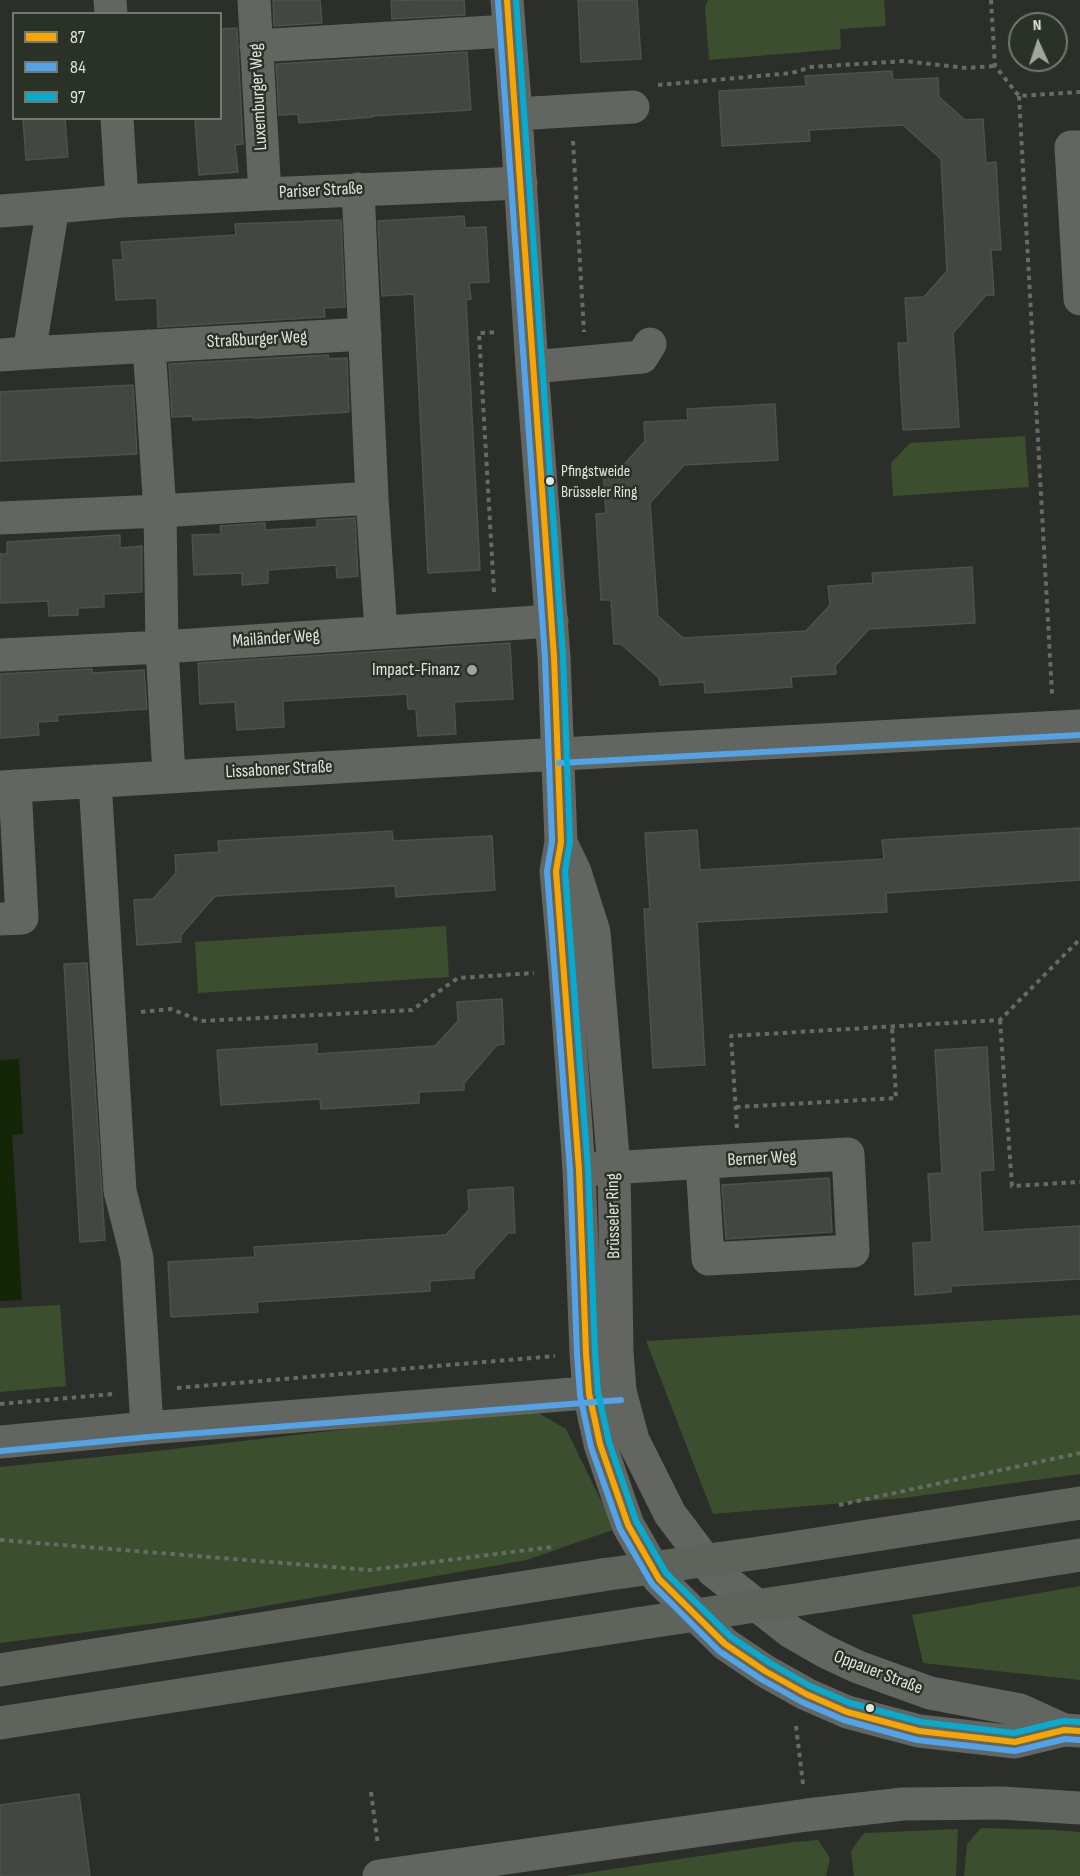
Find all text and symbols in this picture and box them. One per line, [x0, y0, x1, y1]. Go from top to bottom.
legend [12, 12, 222, 120]
north arrow [1008, 12, 1068, 72]
text: N [1032, 16, 1042, 35]
text: 87 [70, 27, 85, 48]
street label: Luxemburger Weg [245, 43, 273, 151]
text: 84 [70, 57, 86, 78]
text: 97 [70, 87, 85, 108]
street label: Pariser Straße [278, 178, 364, 204]
street label: Straßburger Weg [206, 327, 308, 353]
place label: Pfingstweide Brüsseler Ring [561, 462, 637, 500]
marker: Pfingstweide Brüsseler Ring [544, 475, 556, 487]
street label: Mailänder Weg [232, 625, 320, 653]
place label: Impact-Finanz [372, 659, 460, 681]
marker: Impact-Finanz [465, 663, 479, 677]
street label: Lissaboner Straße [225, 756, 333, 784]
street label: Berner Weg [727, 1146, 797, 1172]
street label: Brüsseler Ring [602, 1173, 626, 1259]
street label: Oppauer Straße [831, 1646, 925, 1700]
unlabelled marker [864, 1702, 876, 1714]

